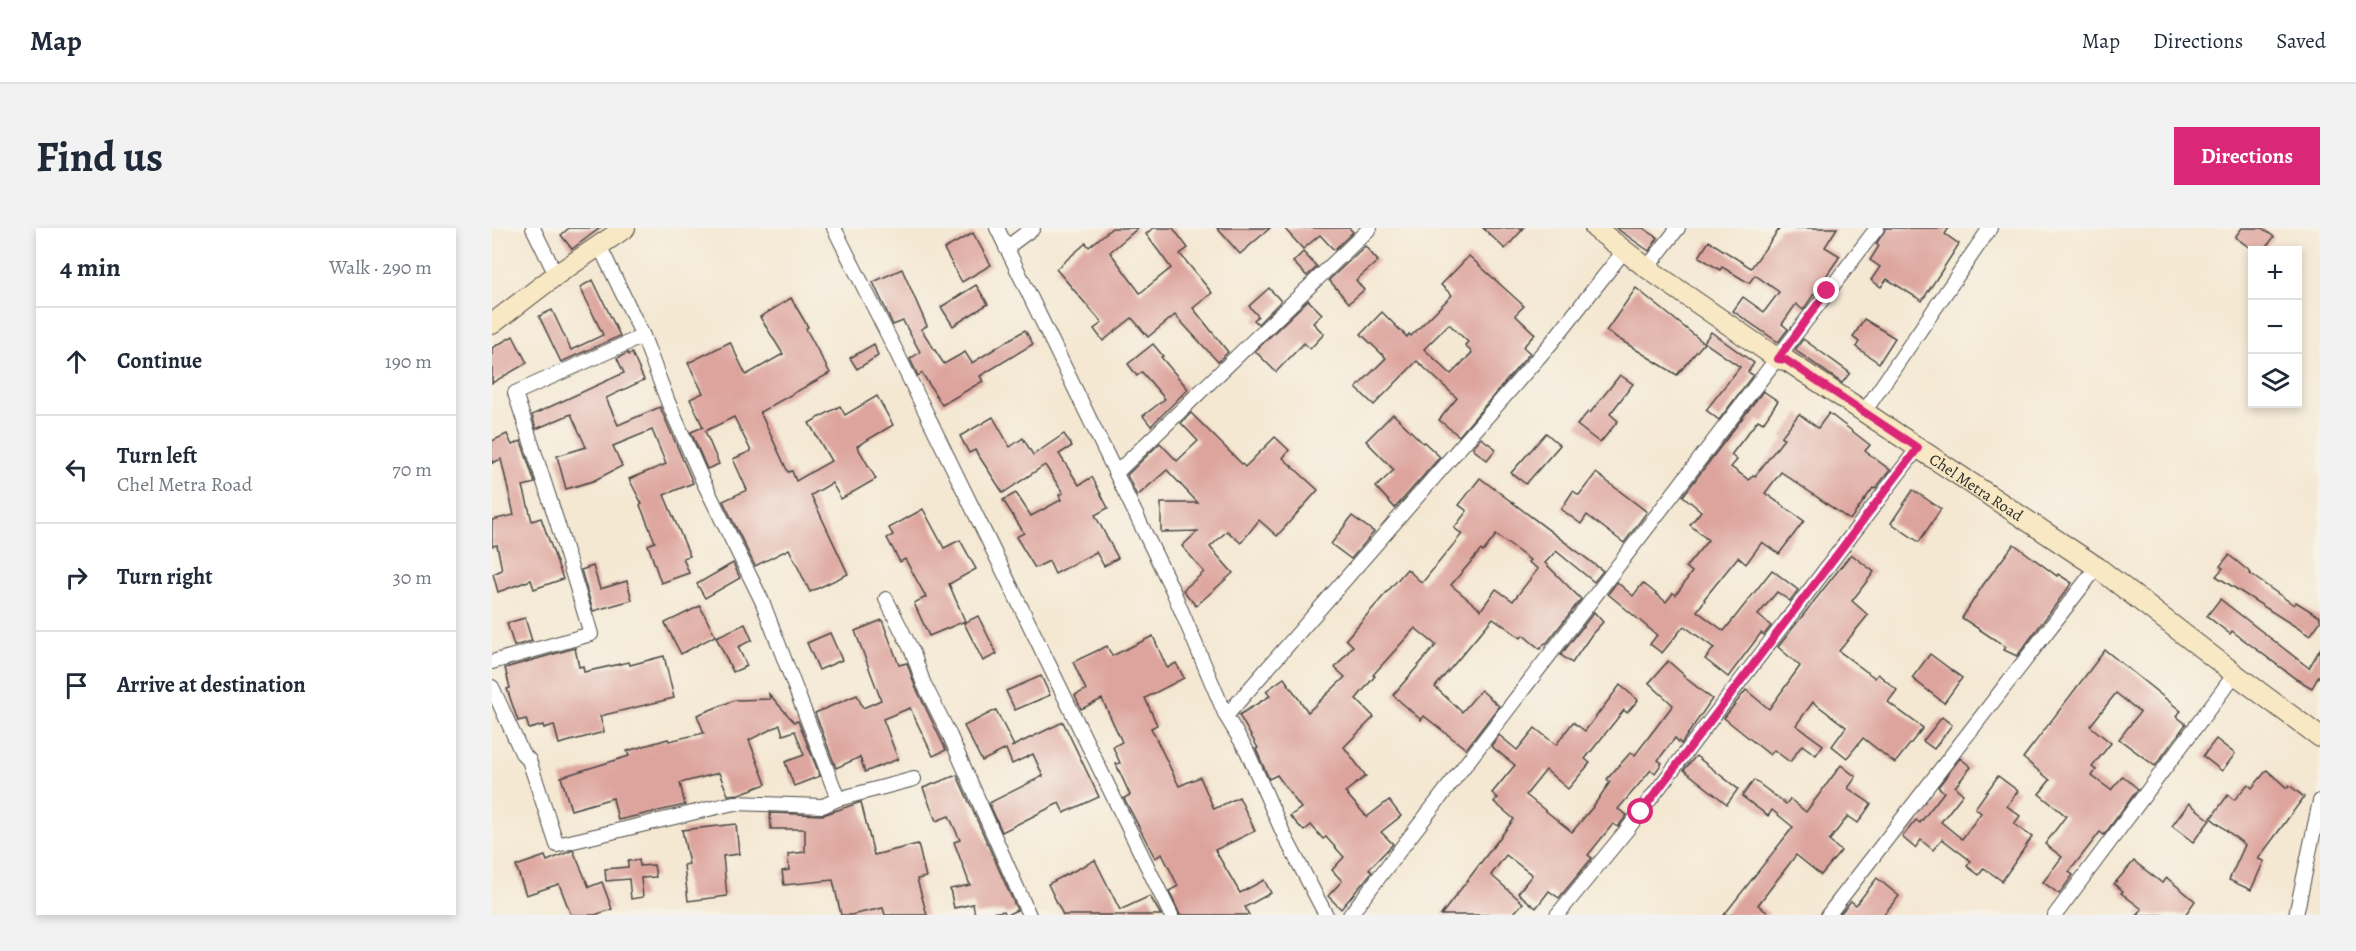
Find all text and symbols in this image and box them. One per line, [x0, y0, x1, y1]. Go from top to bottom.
text: Map [30, 22, 82, 60]
text: Map [2082, 27, 2120, 55]
text: Directions [2153, 27, 2243, 55]
text: Saved [2276, 27, 2326, 55]
button: Directions [2174, 127, 2320, 185]
text: Find us [36, 128, 163, 185]
map controls [2248, 246, 2302, 408]
button: + [2248, 246, 2302, 300]
text: 4 min [60, 250, 121, 285]
text: Walk · 290 m [329, 254, 432, 281]
route end [1813, 277, 1839, 303]
button: − [2248, 300, 2302, 354]
icon: ahead [60, 345, 93, 378]
text: Continue [117, 346, 202, 376]
text: 190 m [385, 348, 432, 375]
button: layers [2248, 354, 2302, 408]
text: Turn left [117, 441, 197, 471]
street label: Chel Metra Road [1925, 448, 2028, 527]
icon: left [60, 453, 93, 486]
text: 70 m [392, 456, 432, 483]
text: Chel Metra Road [117, 471, 252, 498]
icon: right [60, 561, 93, 594]
text: Turn right [117, 562, 213, 592]
text: 30 m [392, 564, 432, 591]
icon: arrive [60, 669, 93, 702]
text: Arrive at destination [117, 670, 306, 700]
route start [1627, 798, 1653, 824]

